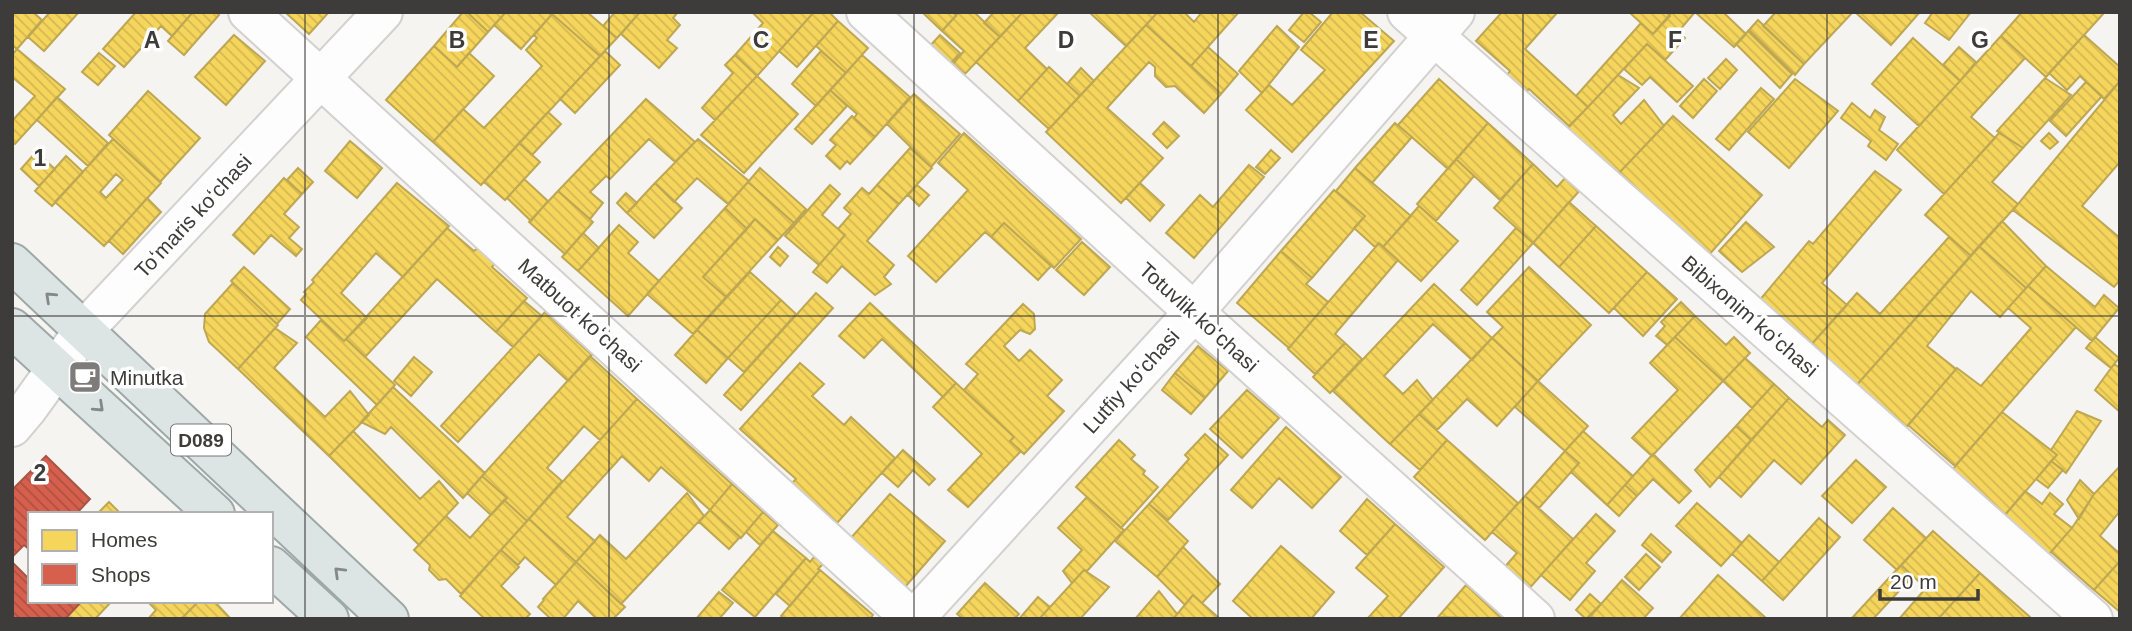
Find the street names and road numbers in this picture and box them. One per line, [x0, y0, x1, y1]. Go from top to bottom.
street label: Toʻmaris koʻchasi [130, 150, 256, 282]
street label: Bibixonim koʻchasi [1677, 251, 1823, 381]
street label: Matbuot koʻchasi [514, 254, 646, 376]
street label: Totuvlik koʻchasi [1135, 258, 1263, 376]
street label: Lutfiy koʻchasi [1078, 324, 1184, 438]
road number: D089 [171, 424, 231, 456]

